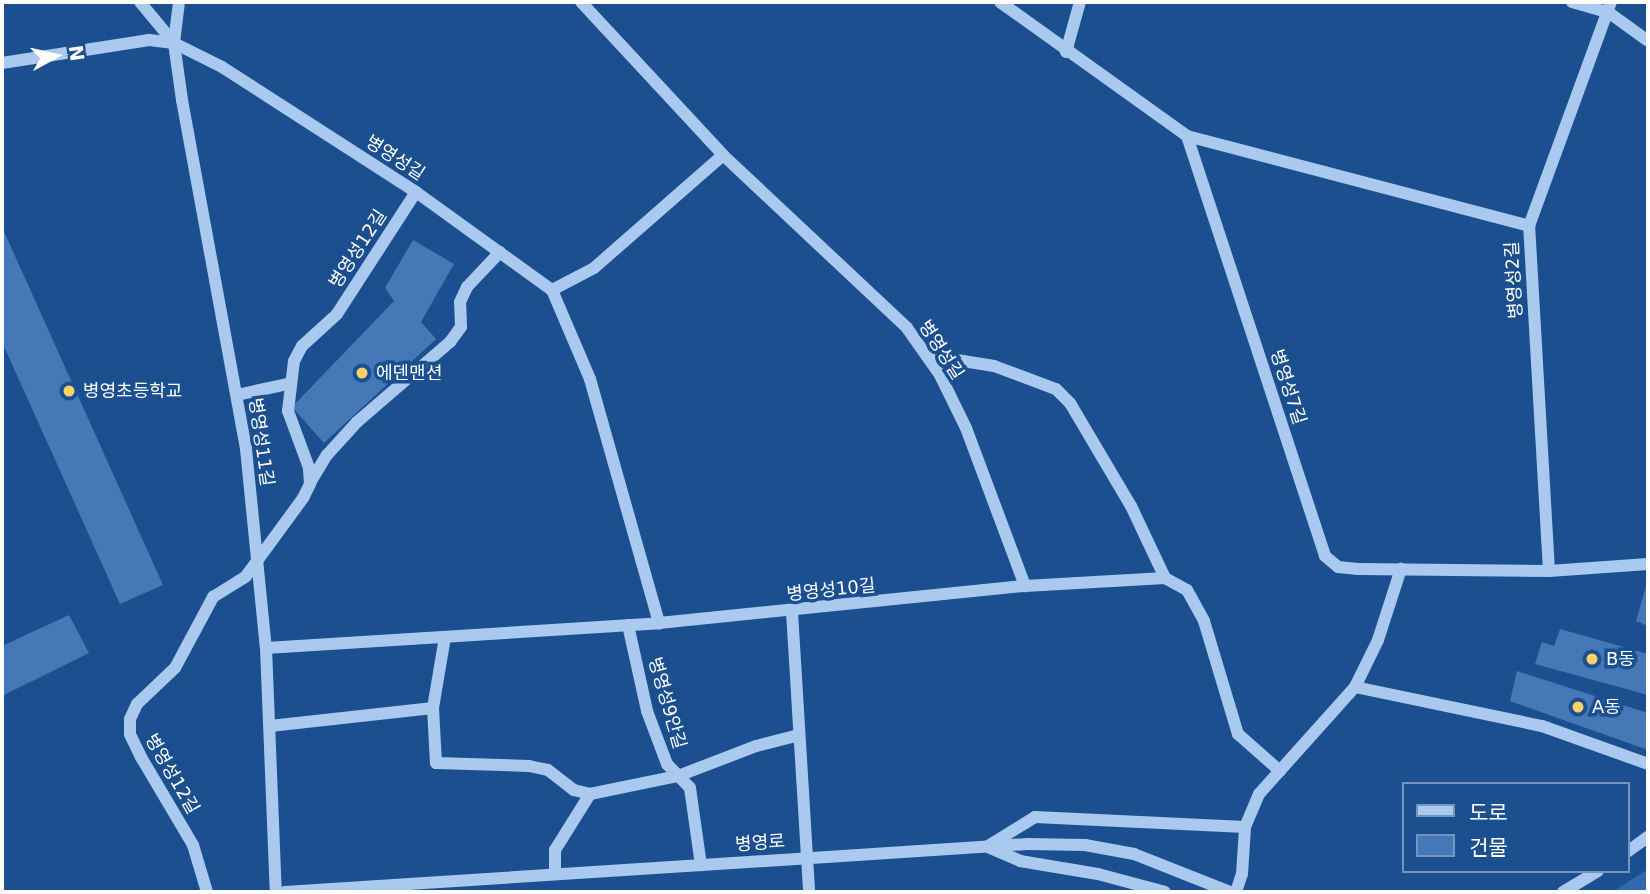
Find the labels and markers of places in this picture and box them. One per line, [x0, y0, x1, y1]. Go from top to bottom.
place label: 에덴맨션 [376, 362, 442, 384]
marker: 에덴맨션 [354, 365, 370, 381]
place label: 병영초등학교 [83, 380, 182, 402]
marker: 병영초등학교 [61, 383, 77, 399]
place label: B동 [1606, 648, 1635, 670]
marker: B동 [1584, 651, 1600, 667]
place label: A동 [1592, 696, 1621, 718]
marker: A동 [1570, 699, 1586, 715]

